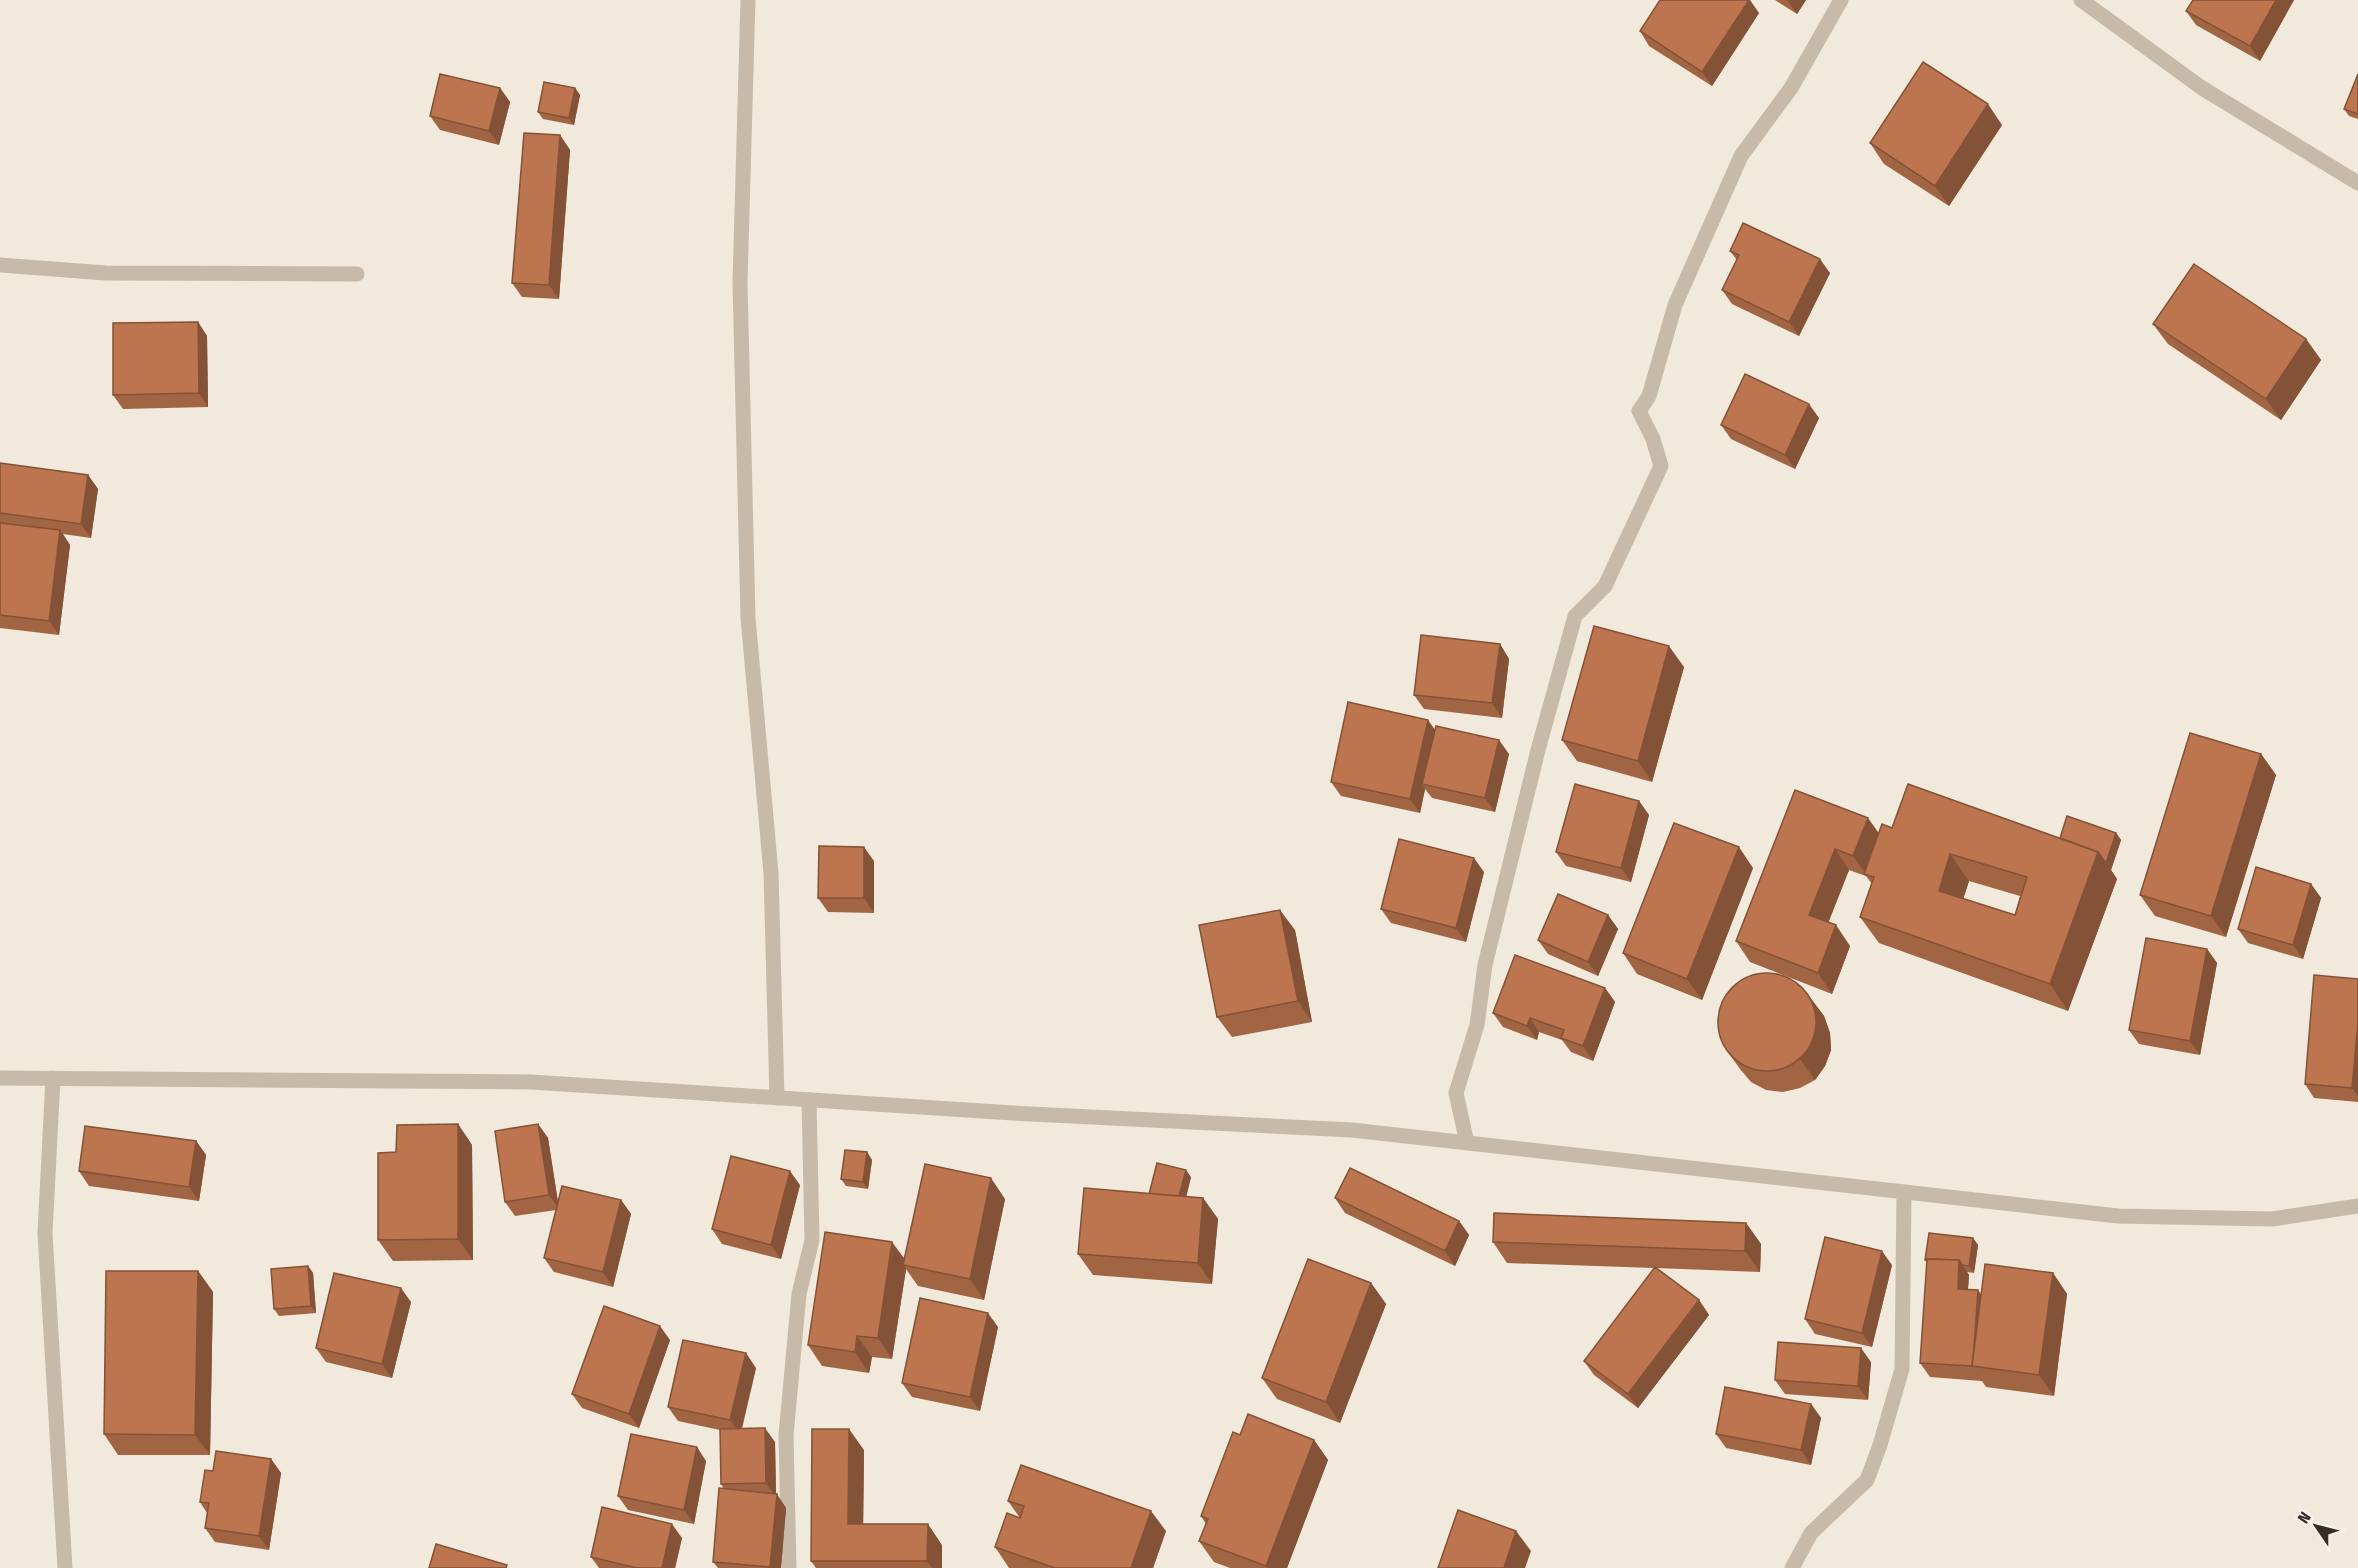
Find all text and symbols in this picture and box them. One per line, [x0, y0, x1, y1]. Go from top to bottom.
north arrow [2286, 1496, 2346, 1556]
text: N [2294, 1508, 2315, 1527]

